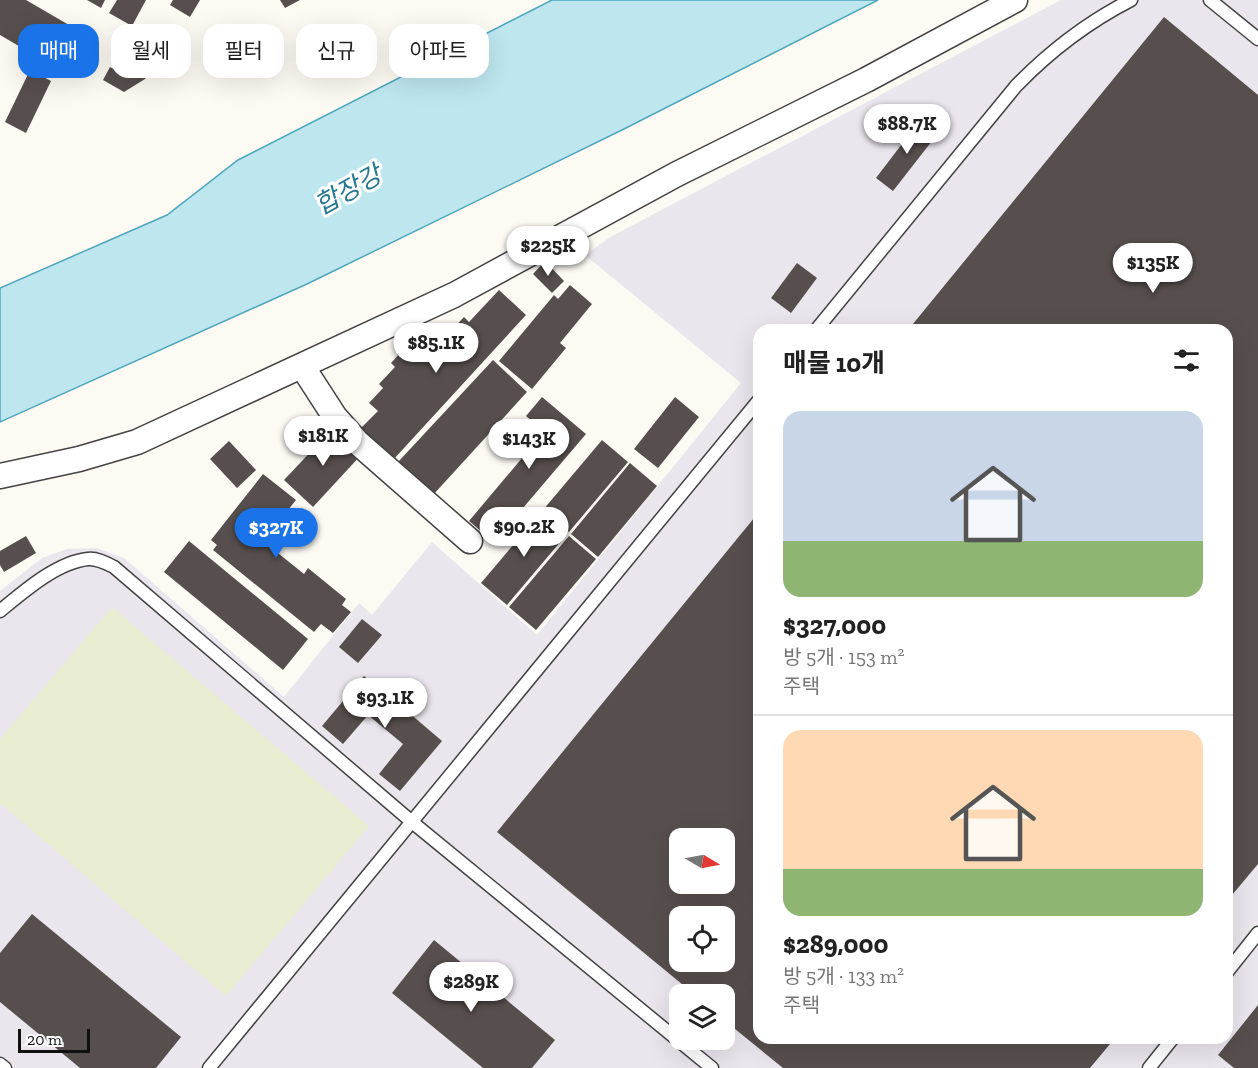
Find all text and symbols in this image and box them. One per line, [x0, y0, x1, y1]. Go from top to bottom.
chip: 매매 [18, 24, 99, 78]
chip: 월세 [111, 24, 191, 78]
chip: 필터 [203, 24, 284, 78]
chip: 신규 [296, 24, 377, 78]
chip: 아파트 [389, 24, 489, 78]
pin: $88.7K [858, 104, 956, 155]
text: $88.7K [878, 111, 936, 135]
water label: 합장강 [309, 157, 390, 221]
pin: $225K [506, 226, 590, 277]
text: $225K [520, 233, 576, 257]
pin: $135K [1111, 243, 1195, 294]
text: $135K [1127, 250, 1179, 274]
pin: $85.1K [387, 323, 485, 374]
text: $85.1K [407, 330, 465, 354]
icon: filters [1170, 344, 1203, 377]
text: 매물 10개 [783, 347, 885, 379]
pin: $181K [281, 416, 365, 467]
pin: $143K [487, 419, 571, 470]
text: $181K [298, 423, 348, 447]
text: $143K [502, 426, 556, 450]
icon: home [939, 450, 1047, 558]
pin: $90.2K [475, 507, 573, 558]
pin: $327K [234, 508, 318, 559]
text: $90.2K [494, 514, 554, 538]
text: $327K [249, 515, 303, 539]
text: $327,000 [783, 609, 886, 641]
text: 방 5개 · 153 m² [783, 645, 905, 669]
text: 주택 [783, 674, 820, 698]
pin: $93.1K [336, 678, 434, 729]
text: $93.1K [356, 685, 414, 709]
icon: home [939, 769, 1047, 877]
north arrow [669, 828, 735, 894]
map controls [669, 828, 735, 1050]
button: locate [669, 906, 735, 972]
text: $289,000 [783, 928, 888, 960]
pin: $289K [429, 962, 513, 1013]
text: 방 5개 · 133 m² [783, 964, 904, 988]
text: $289K [443, 969, 499, 993]
button: layers [669, 984, 735, 1050]
text: 주택 [783, 993, 820, 1017]
scale bar [18, 1026, 90, 1054]
text: 20 m [27, 1030, 62, 1049]

